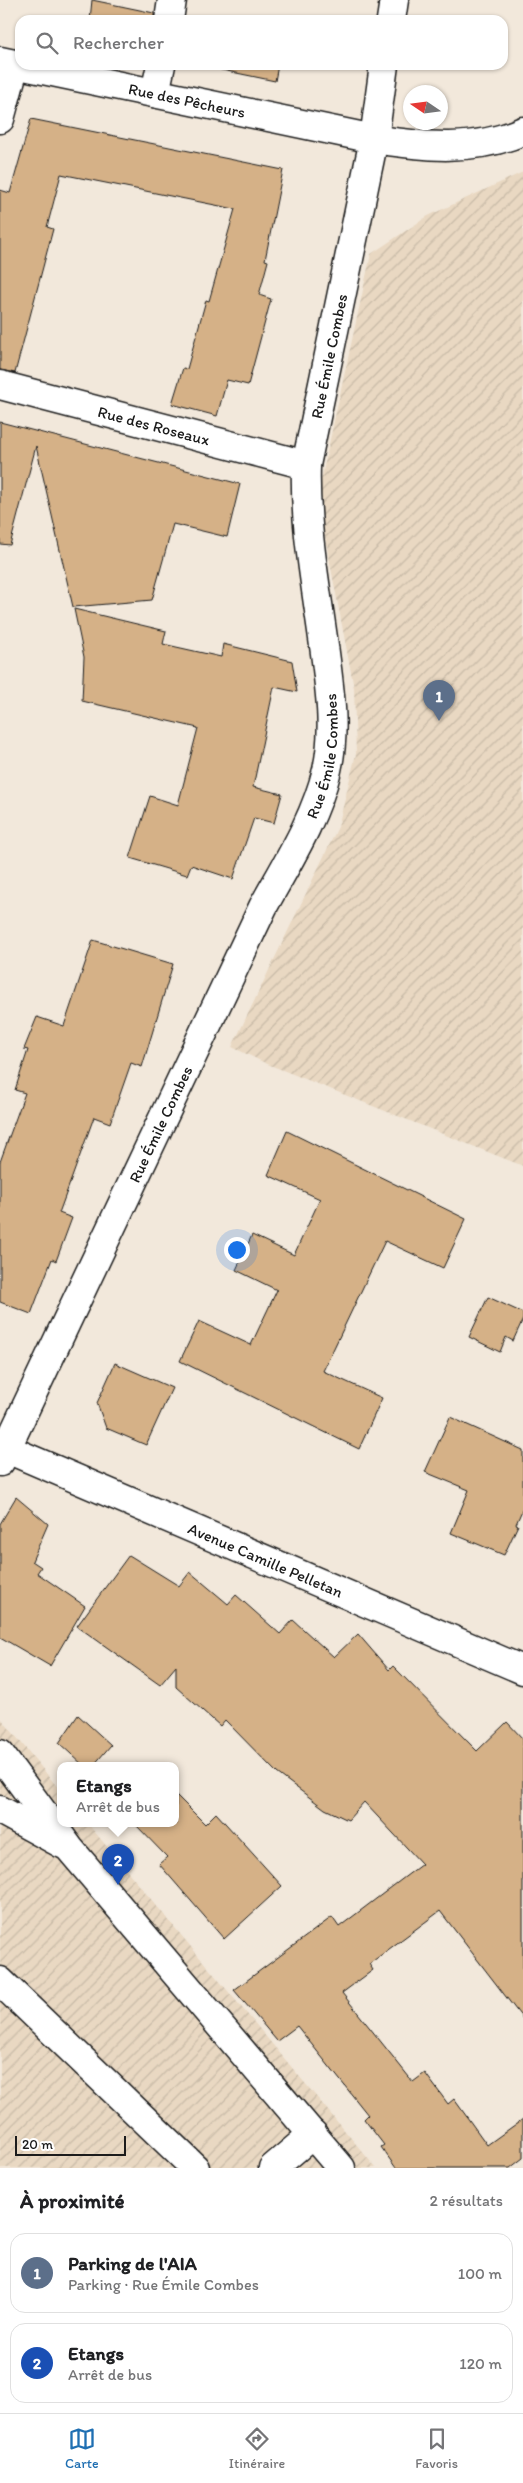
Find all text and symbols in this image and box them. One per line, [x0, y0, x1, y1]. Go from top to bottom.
search box [15, 15, 508, 70]
icon: search [33, 29, 61, 57]
text: Rechercher [73, 31, 164, 54]
street label: Rue des Pêcheurs [127, 79, 247, 122]
north arrow [403, 85, 448, 130]
street label: Rue Émile Combes [307, 292, 351, 420]
street label: Rue des Roseaux [96, 402, 212, 449]
pin: 1 [423, 680, 455, 721]
street label: Rue Émile Combes [302, 693, 342, 821]
street label: Rue Émile Combes [125, 1063, 196, 1186]
your location [224, 1237, 250, 1263]
street label: Avenue Camille Pelletan [185, 1519, 346, 1602]
popup [57, 1762, 179, 1827]
text: Etangs [76, 1774, 132, 1797]
text: Arrêt de bus [76, 1797, 160, 1816]
pin: 2 [102, 1844, 134, 1885]
scale bar [15, 2133, 126, 2156]
text: 20 m [22, 2136, 53, 2153]
text: À proximité [20, 2188, 125, 2213]
text: 2 résultats [429, 2191, 503, 2210]
text: Parking de l'AIA [68, 2252, 197, 2275]
text: 1 [33, 2264, 41, 2283]
text: 100 m [458, 2264, 502, 2283]
text: Parking · Rue Émile Combes [68, 2275, 259, 2294]
text: Etangs [68, 2342, 124, 2365]
text: 2 [33, 2354, 41, 2373]
text: 120 m [459, 2354, 502, 2373]
text: Arrêt de bus [68, 2365, 152, 2384]
tab: Carte [65, 2425, 99, 2472]
tab: Itinéraire [229, 2425, 285, 2472]
tab: Favoris [415, 2425, 458, 2472]

